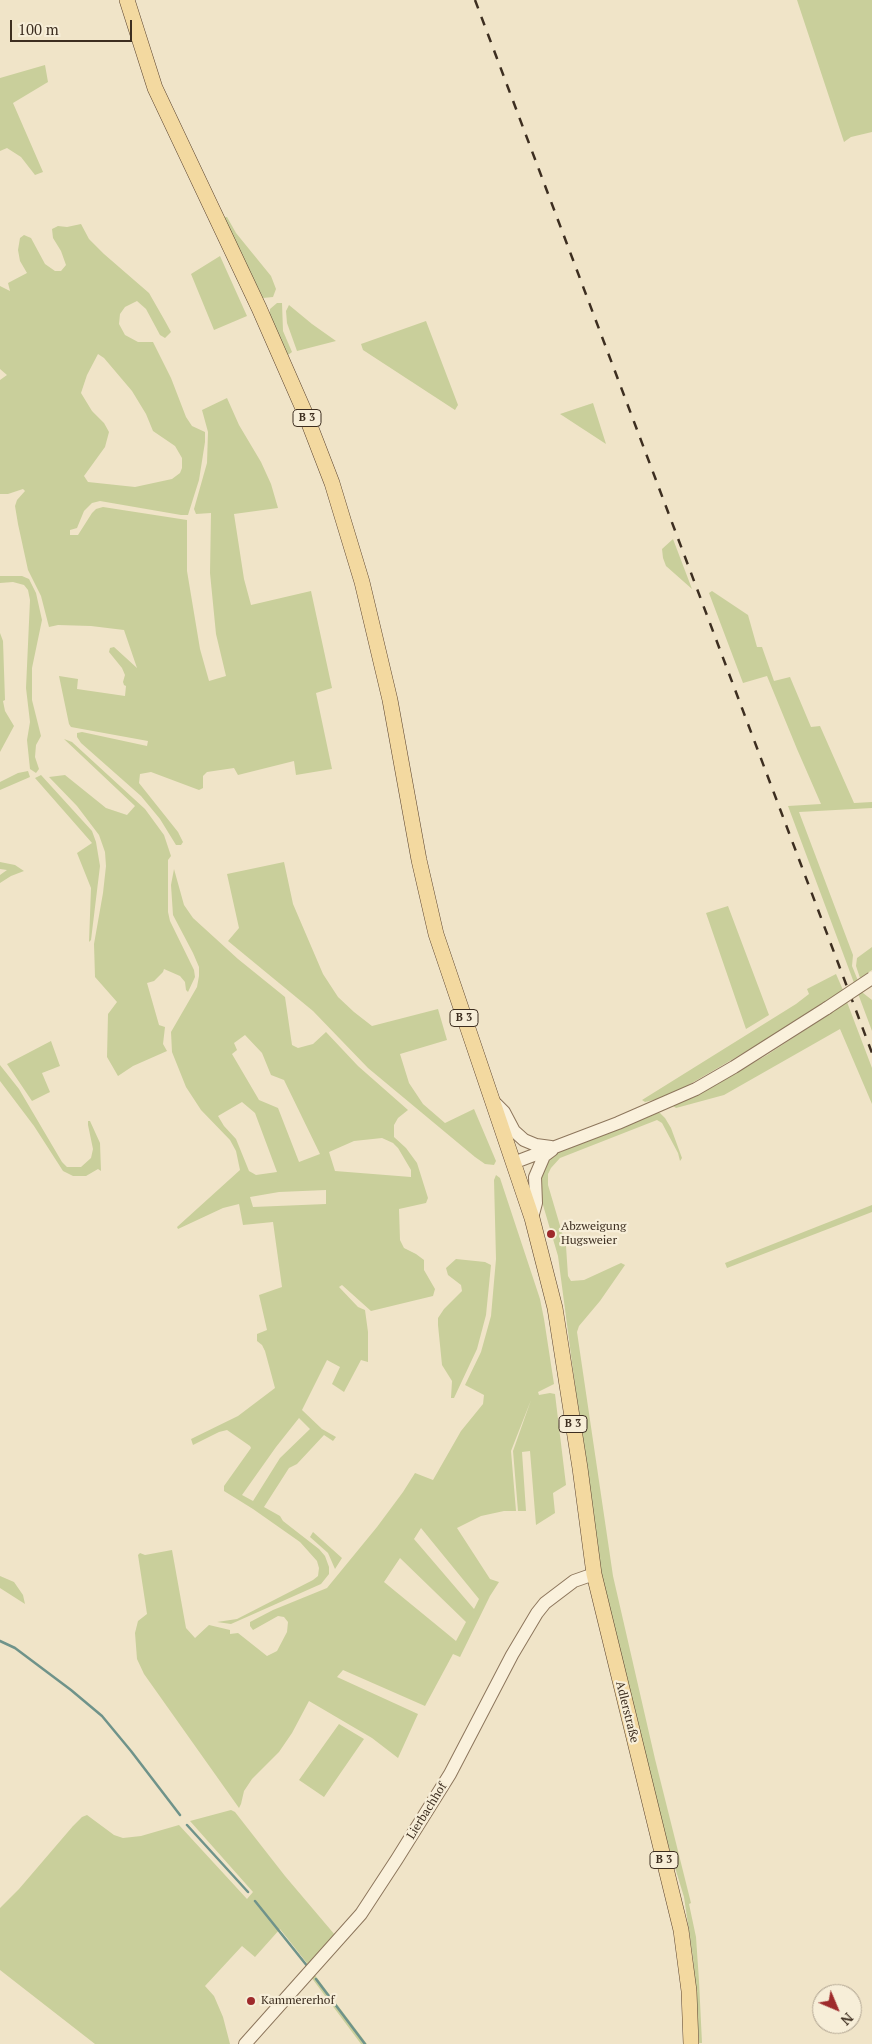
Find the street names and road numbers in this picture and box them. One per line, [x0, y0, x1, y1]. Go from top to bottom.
road number: B 3 [293, 409, 321, 426]
road number: B 3 [450, 1010, 478, 1026]
road number: B 3 [559, 1416, 587, 1432]
street label: Adlerstraße [612, 1680, 642, 1744]
street label: Lierbachhof [404, 1780, 450, 1842]
road number: B 3 [650, 1852, 678, 1868]

